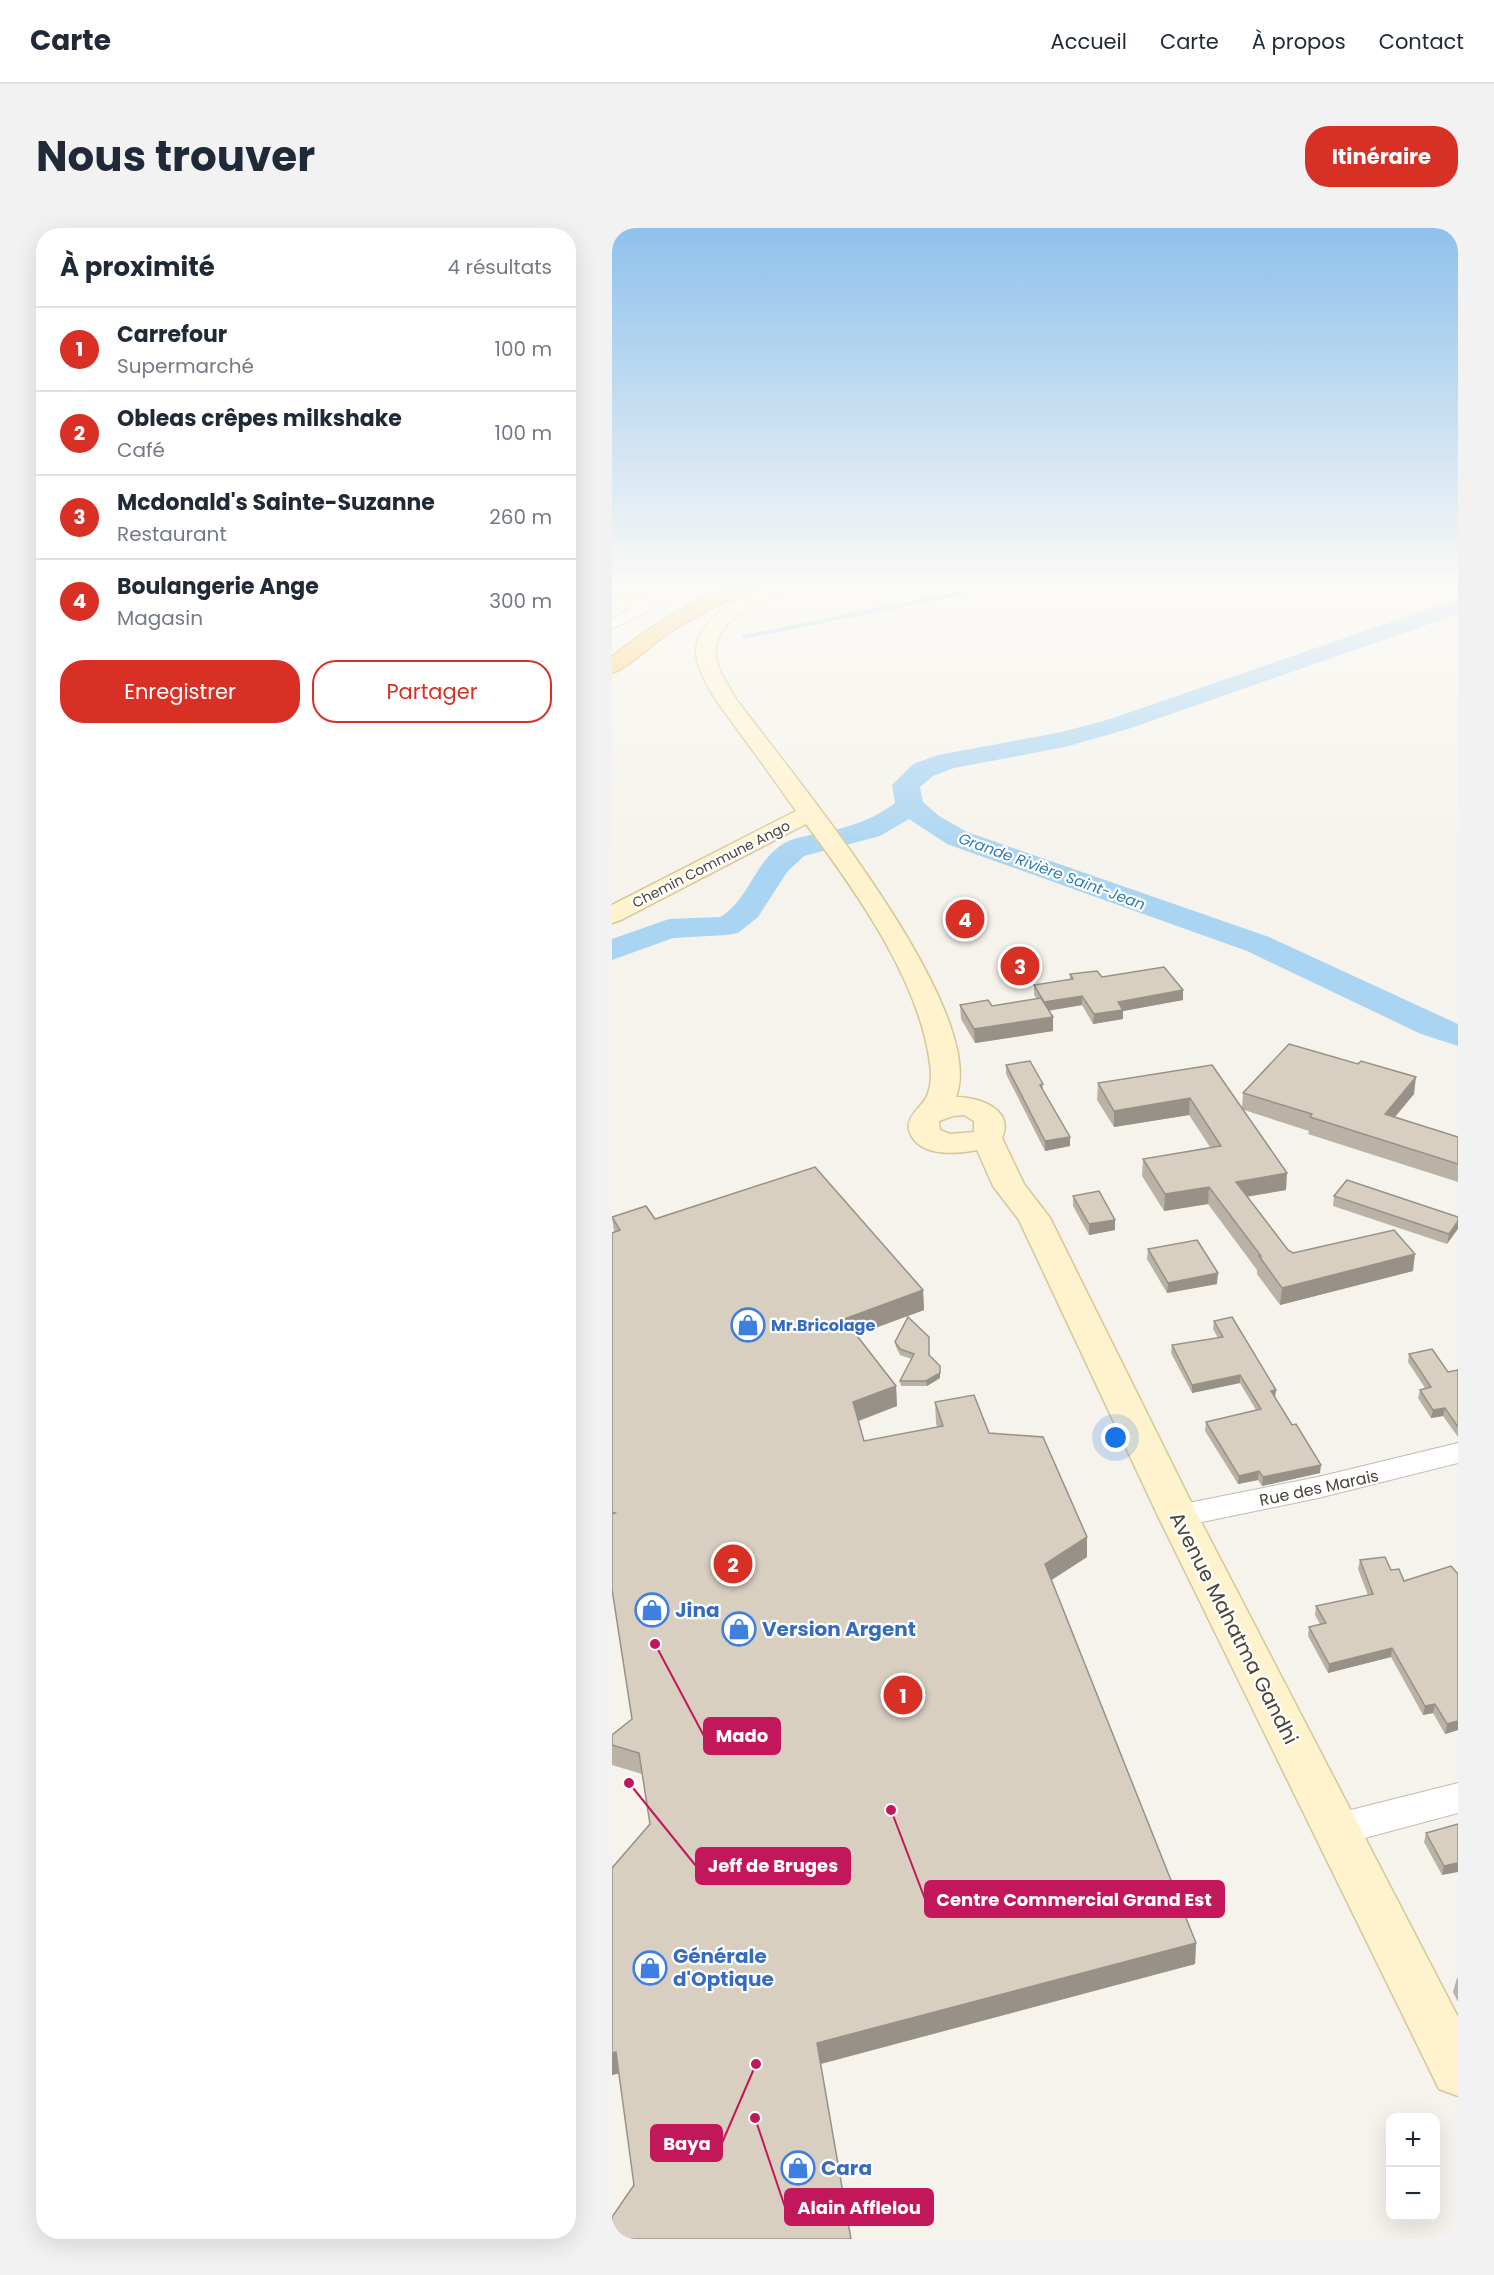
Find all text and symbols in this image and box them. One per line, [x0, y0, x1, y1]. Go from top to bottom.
text: Carte [30, 21, 111, 60]
text: Accueil [1050, 27, 1127, 56]
text: Carte [1160, 27, 1219, 56]
text: À propos [1252, 27, 1346, 56]
text: Contact [1379, 27, 1464, 56]
button: Itinéraire [1305, 126, 1458, 187]
text: Nous trouver [36, 127, 315, 186]
text: À proximité [60, 249, 215, 285]
text: 4 résultats [448, 253, 552, 281]
text: Carrefour [117, 319, 227, 350]
text: 1 [76, 335, 83, 363]
text: 100 m [495, 335, 552, 363]
text: Supermarché [117, 352, 254, 380]
text: Obleas crêpes milkshake [117, 403, 402, 434]
text: 2 [74, 419, 85, 447]
text: 100 m [495, 419, 552, 447]
text: Café [117, 436, 165, 464]
text: Mcdonald's Sainte-Suzanne [117, 487, 435, 518]
text: 3 [73, 503, 86, 531]
text: 260 m [489, 503, 552, 531]
text: Restaurant [117, 520, 227, 548]
text: Boulangerie Ange [117, 571, 319, 602]
text: 4 [73, 587, 86, 615]
text: 300 m [489, 587, 552, 615]
text: Magasin [117, 604, 203, 632]
button: Enregistrer [60, 660, 300, 723]
button: Partager [312, 660, 552, 723]
street label: Chemin Commune Ango [629, 815, 793, 913]
water label: Grande Rivière Saint-Jean [956, 827, 1148, 915]
pin: 4 [946, 896, 984, 942]
pin: 3 [1000, 944, 1040, 988]
shop icon: Mr.Bricolage [730, 1307, 766, 1343]
place label: Mr.Bricolage [771, 1314, 875, 1337]
your location [1101, 1423, 1130, 1452]
street label: Rue des Marais [1257, 1464, 1381, 1512]
street label: Avenue Mahatma Gandhi [1163, 1507, 1305, 1749]
pin: 2 [714, 1542, 752, 1586]
shop icon: Jina [634, 1592, 670, 1628]
place label: Jina [675, 1596, 720, 1624]
shop icon: Version Argent [721, 1611, 757, 1647]
place label: Version Argent [762, 1615, 916, 1643]
pin: 1 [884, 1672, 922, 1718]
callout: Mado [704, 1718, 780, 1754]
text: Mado [716, 1723, 768, 1748]
callout: Jeff de Bruges [696, 1848, 850, 1884]
text: Jeff de Bruges [708, 1853, 838, 1878]
callout: Centre Commercial Grand Est [925, 1881, 1224, 1917]
text: Centre Commercial Grand Est [936, 1887, 1212, 1912]
place label: Générale d'Optique [673, 1942, 774, 1993]
shop icon: Générale d'Optique [632, 1950, 668, 1986]
map controls [1386, 2113, 1440, 2221]
button: + [1386, 2113, 1440, 2167]
callout: Baya [651, 2125, 722, 2161]
text: Baya [663, 2131, 711, 2156]
shop icon: Cara [780, 2150, 816, 2186]
place label: Cara [821, 2154, 872, 2182]
button: − [1386, 2167, 1440, 2221]
callout: Alain Afflelou [785, 2189, 933, 2225]
text: Alain Afflelou [797, 2195, 921, 2220]

